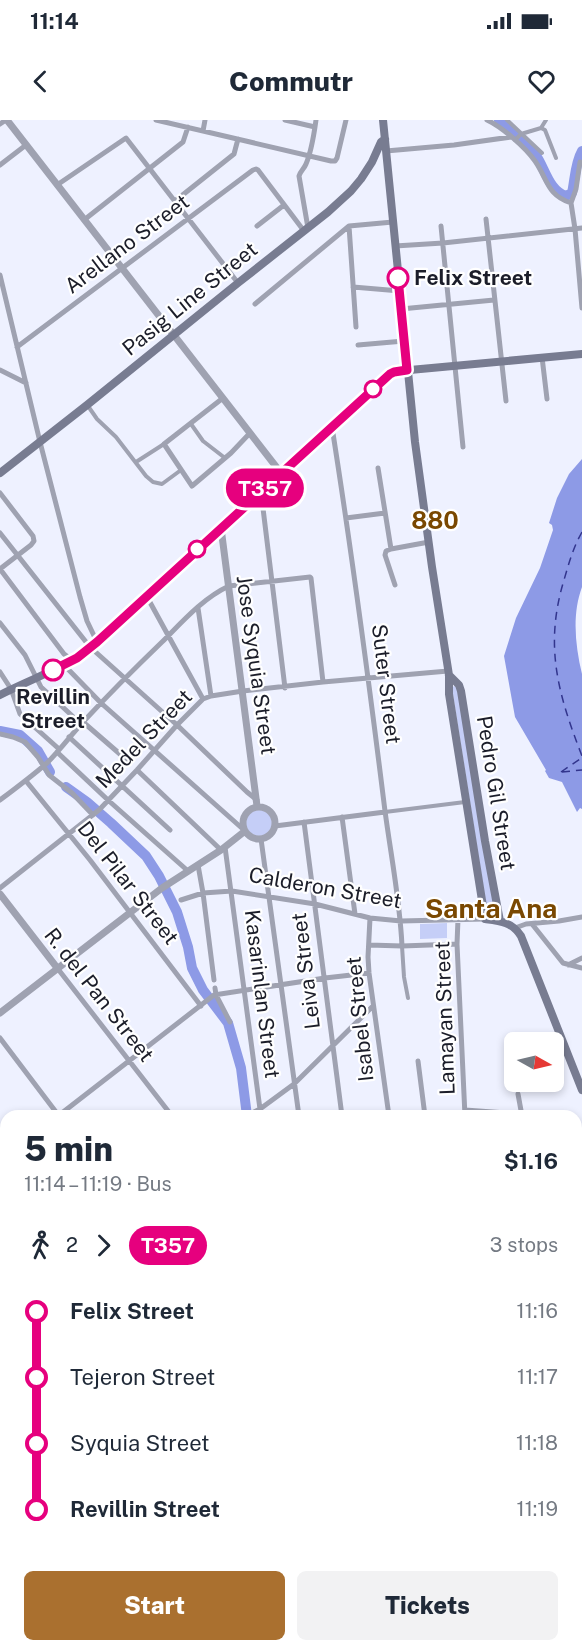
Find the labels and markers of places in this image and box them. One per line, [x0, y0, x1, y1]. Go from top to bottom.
place label: Felix Street [414, 265, 532, 290]
marker: Felix Street [387, 267, 409, 289]
unlabelled marker [364, 380, 382, 398]
unlabelled marker [188, 540, 206, 558]
marker: Revillin Street [42, 659, 64, 681]
place label: Revillin Street [16, 684, 90, 733]

